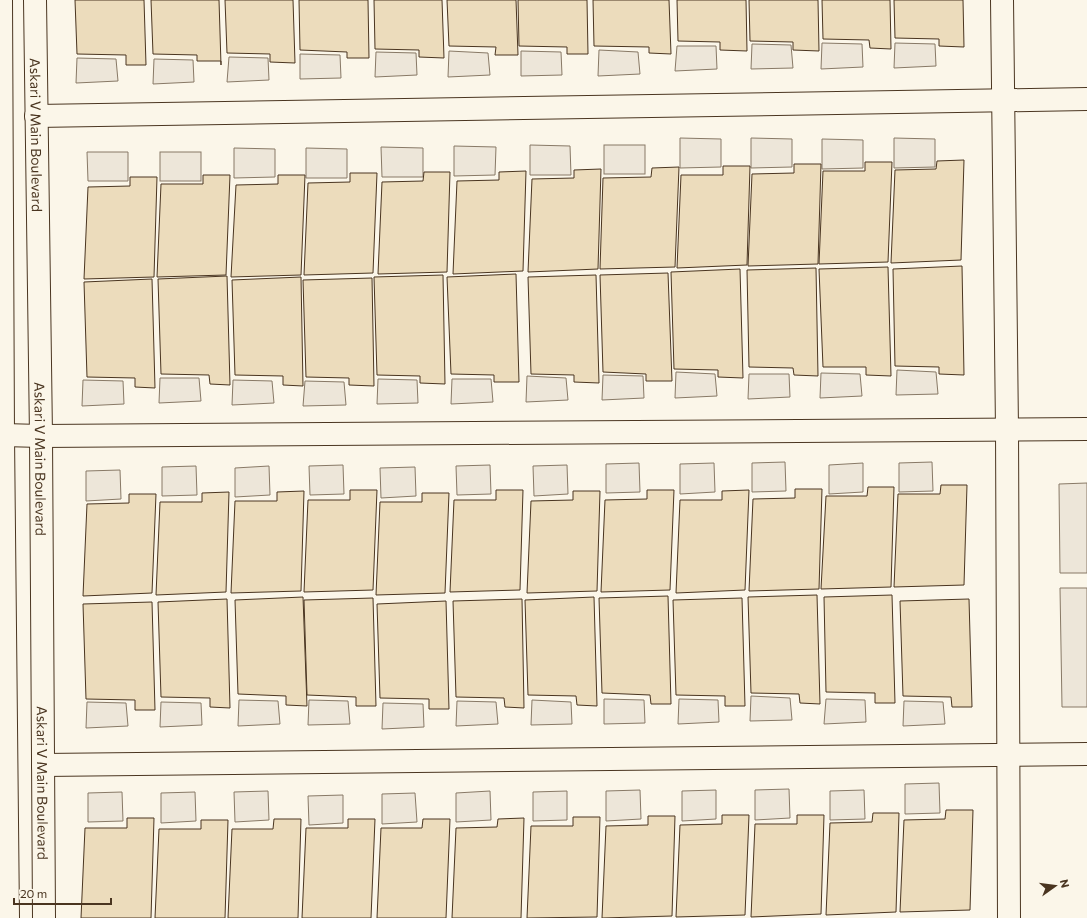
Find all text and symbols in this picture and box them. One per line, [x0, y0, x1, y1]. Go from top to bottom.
street label: Askari V Main Boulevard [27, 58, 46, 212]
street label: Askari V Main Boulevard [32, 382, 50, 536]
street label: Askari V Main Boulevard [34, 706, 52, 860]
north arrow [1035, 866, 1075, 906]
text: N [1058, 878, 1072, 889]
scale bar [14, 880, 111, 906]
text: 20 m [20, 886, 47, 900]

